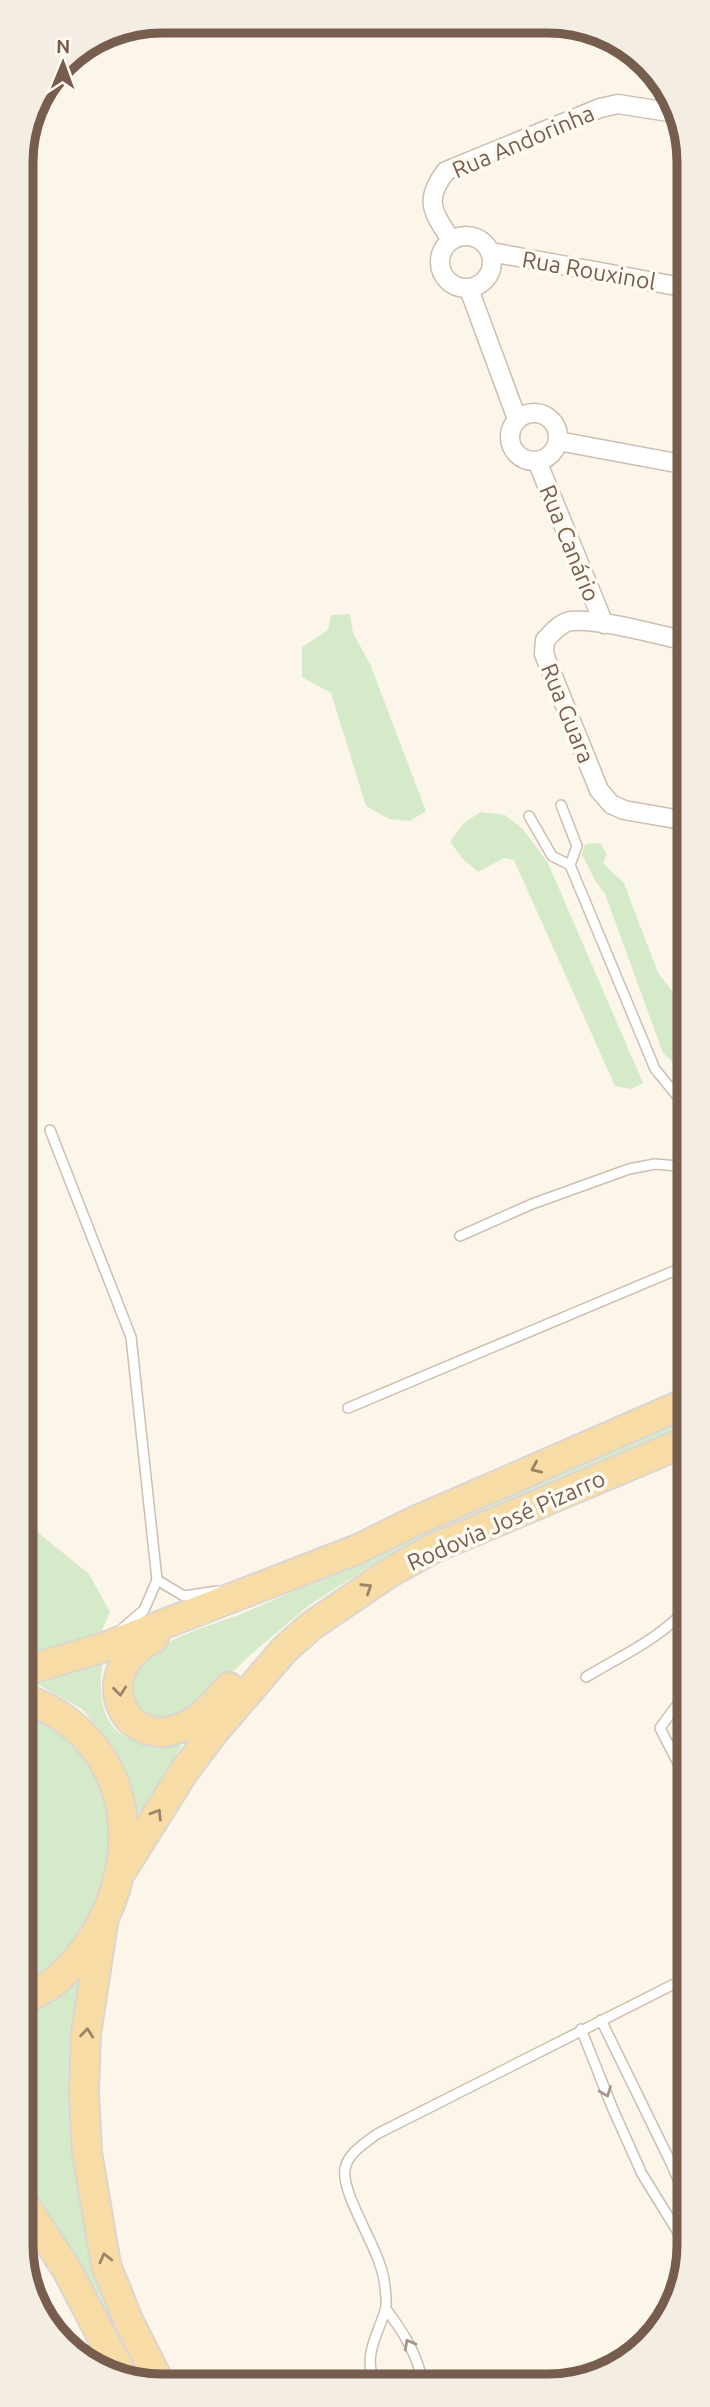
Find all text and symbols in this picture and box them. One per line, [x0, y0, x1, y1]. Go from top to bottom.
north arrow [28, 28, 98, 98]
text: N [56, 35, 71, 57]
street label: Rua Andorinha [448, 100, 598, 182]
street label: Rua Rouxinol [520, 246, 658, 294]
street label: Rua Canário [535, 481, 605, 605]
street label: Rua Guara [537, 660, 599, 766]
one-way arrow [531, 1460, 543, 1474]
street label: Rodovia José Pizarro [403, 1465, 609, 1575]
one-way arrow [359, 1583, 372, 1596]
one-way arrow [112, 1686, 127, 1697]
one-way arrow [149, 1809, 162, 1822]
one-way arrow [79, 2027, 94, 2038]
one-way arrow [598, 2086, 612, 2098]
one-way arrow [99, 2252, 113, 2264]
one-way arrow [404, 2339, 418, 2351]

